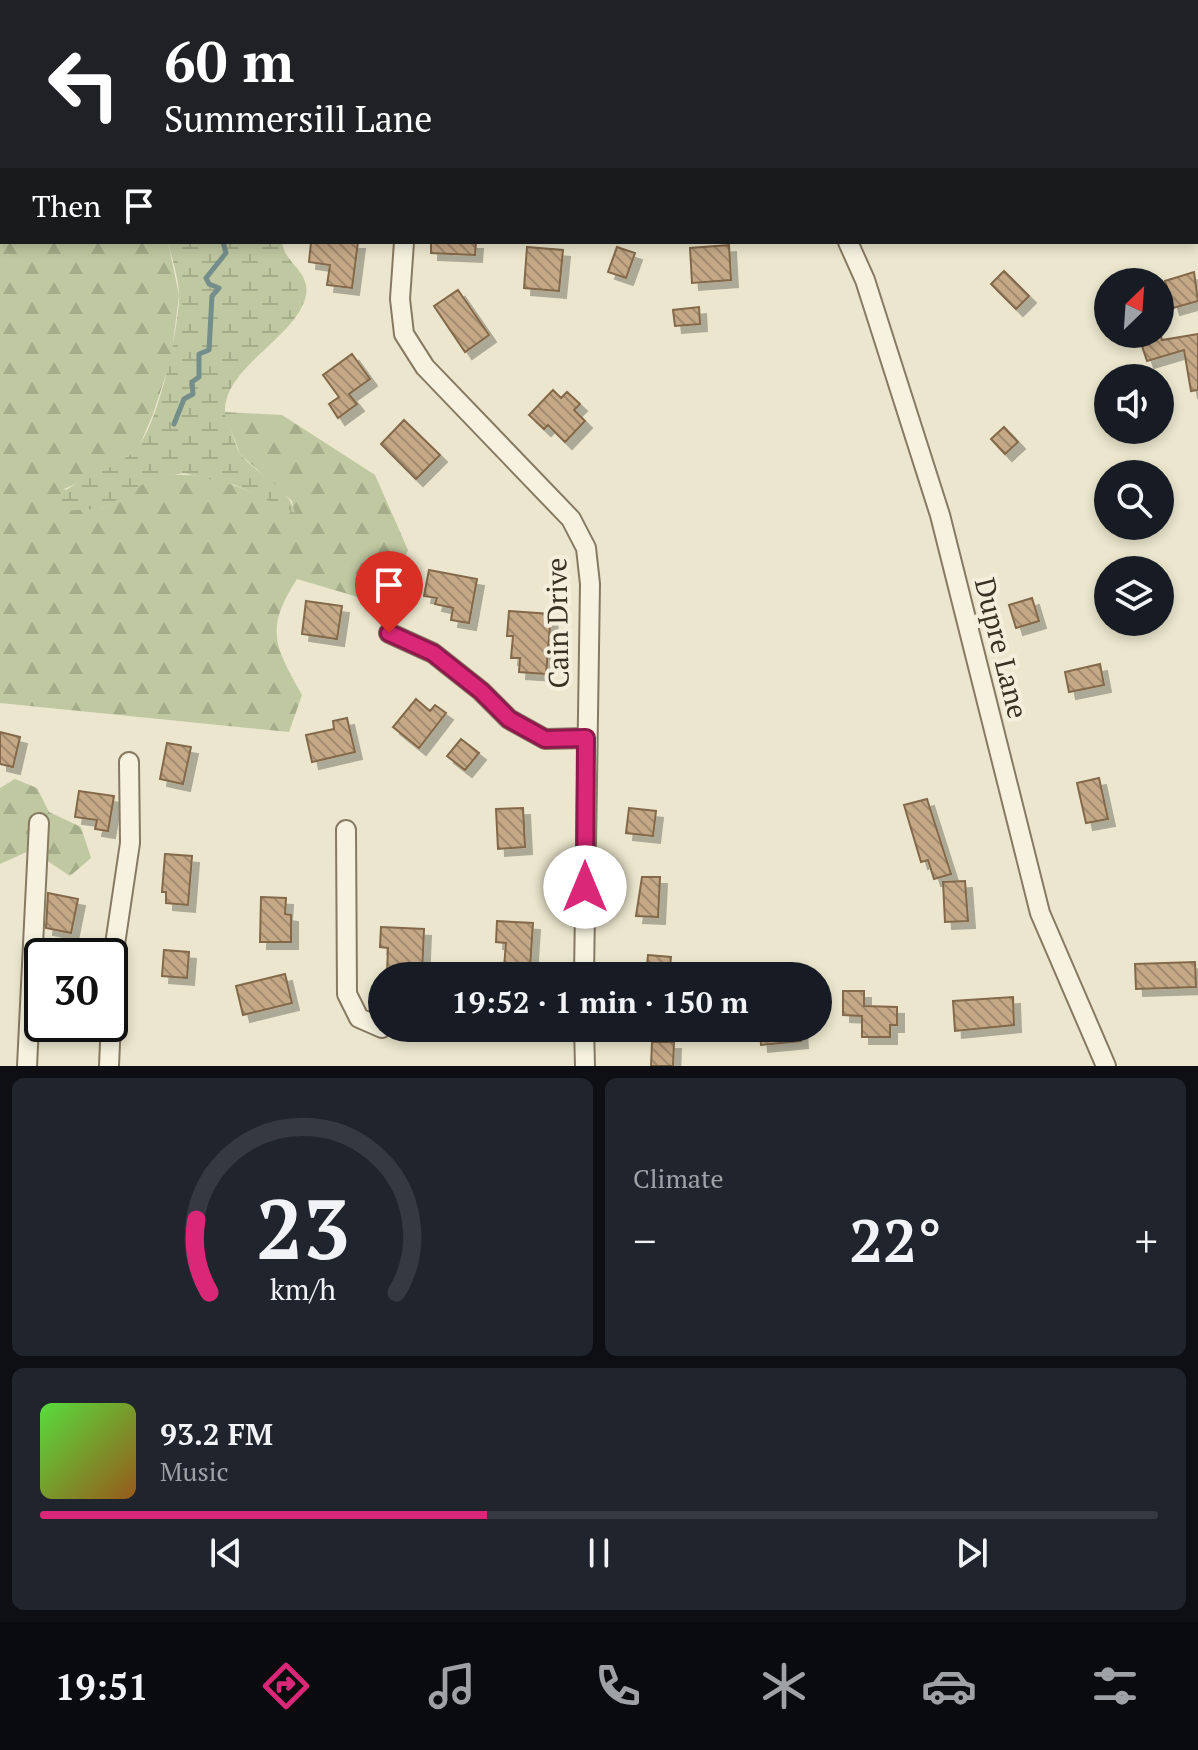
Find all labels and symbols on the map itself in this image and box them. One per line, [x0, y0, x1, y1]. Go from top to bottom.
north arrow [1094, 268, 1174, 348]
pin [355, 551, 423, 633]
street label: Cain Drive [537, 557, 577, 689]
street label: Dupre Lane [967, 574, 1037, 722]
position arrow [543, 845, 627, 929]
speed limit sign: 30 [24, 938, 128, 1042]

